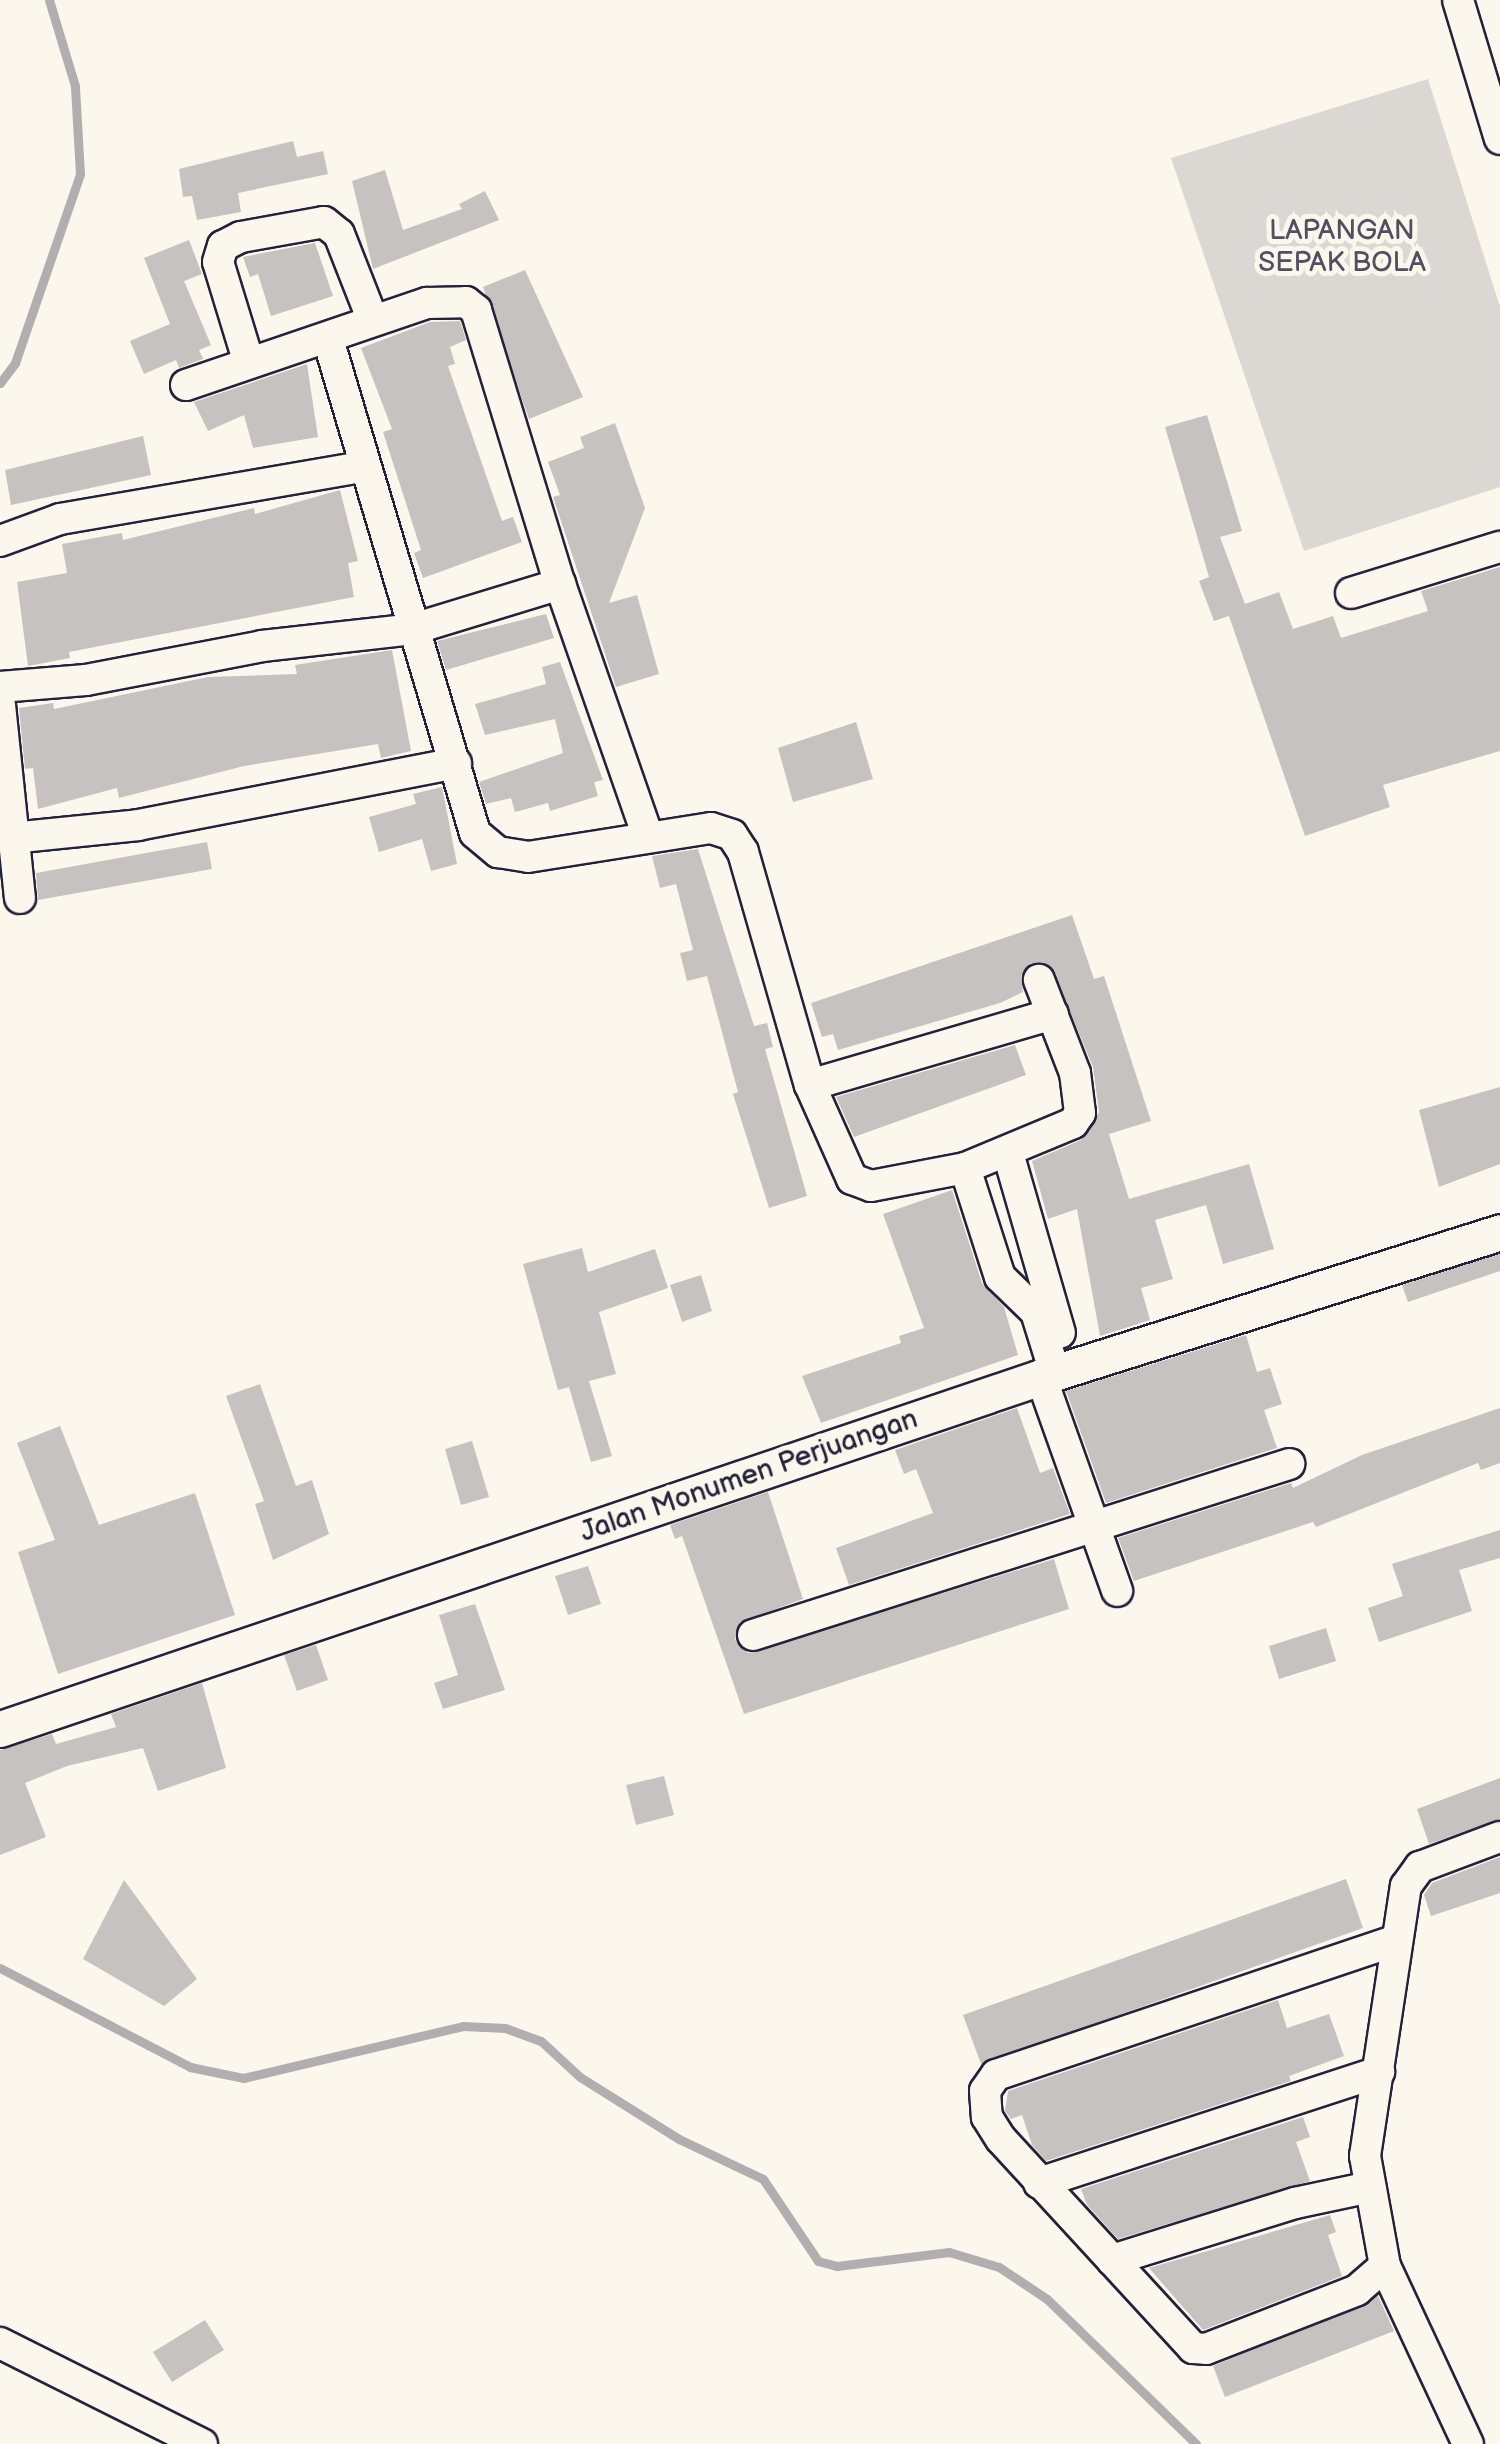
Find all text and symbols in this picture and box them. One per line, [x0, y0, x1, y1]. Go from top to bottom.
park label: LAPANGAN SEPAK BOLA [1258, 214, 1426, 280]
street label: Jalan Monumen Perjuangan [576, 1402, 922, 1550]

